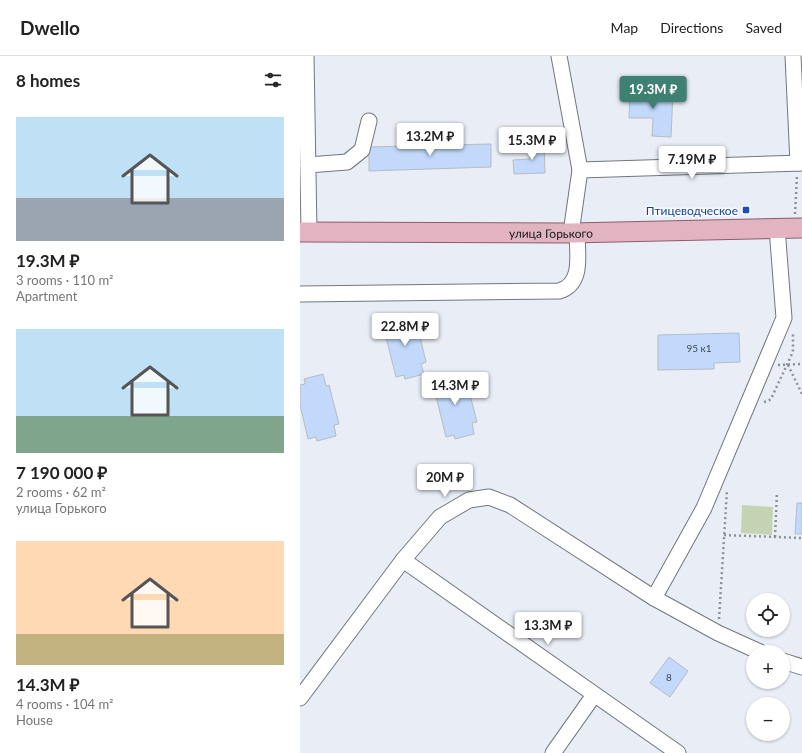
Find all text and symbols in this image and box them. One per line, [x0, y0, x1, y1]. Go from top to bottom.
text: Dwello [20, 16, 80, 39]
text: Map [611, 19, 638, 36]
text: Directions [660, 19, 723, 36]
text: Saved [745, 19, 782, 36]
icon: filters [262, 69, 284, 91]
text: 8 homes [16, 70, 80, 91]
pin: 19.3M ₽ [616, 76, 690, 110]
text: 19.3M ₽ [629, 81, 677, 97]
pin: 13.2M ₽ [393, 123, 467, 157]
pin: 15.3M ₽ [495, 127, 569, 161]
text: 13.2M ₽ [406, 128, 454, 144]
text: 15.3M ₽ [508, 132, 556, 148]
icon: home [114, 143, 186, 215]
pin: 7.19M ₽ [655, 146, 729, 180]
text: 7.19M ₽ [668, 151, 716, 167]
place label: Птицеводческое [646, 203, 738, 218]
marker: Птицеводческое [741, 205, 751, 215]
street label: улица Горького [509, 225, 593, 241]
text: 19.3M ₽ [16, 250, 80, 271]
text: 3 rooms · 110 m² [16, 272, 113, 288]
text: Apartment [16, 288, 77, 304]
pin: 22.8M ₽ [368, 313, 442, 347]
text: 22.8M ₽ [381, 318, 429, 334]
house number: 95 к1 [686, 342, 712, 354]
icon: home [114, 355, 186, 427]
pin: 14.3M ₽ [418, 372, 492, 406]
text: 14.3M ₽ [431, 377, 479, 393]
text: 7 190 000 ₽ [16, 462, 107, 483]
pin: 20M ₽ [417, 464, 473, 498]
text: 20M ₽ [426, 469, 464, 485]
text: 2 rooms · 62 m² [16, 484, 106, 500]
text: улица Горького [16, 500, 107, 516]
icon: home [114, 567, 186, 639]
map controls [746, 593, 790, 741]
button: locate [746, 593, 790, 637]
pin: 13.3M ₽ [511, 612, 585, 646]
text: 13.3M ₽ [524, 617, 572, 633]
button: + [746, 645, 790, 689]
house number: 8 [666, 671, 672, 683]
text: 14.3M ₽ [16, 674, 80, 695]
text: 4 rooms · 104 m² [16, 696, 113, 712]
button: − [746, 697, 790, 741]
text: House [16, 712, 53, 728]

